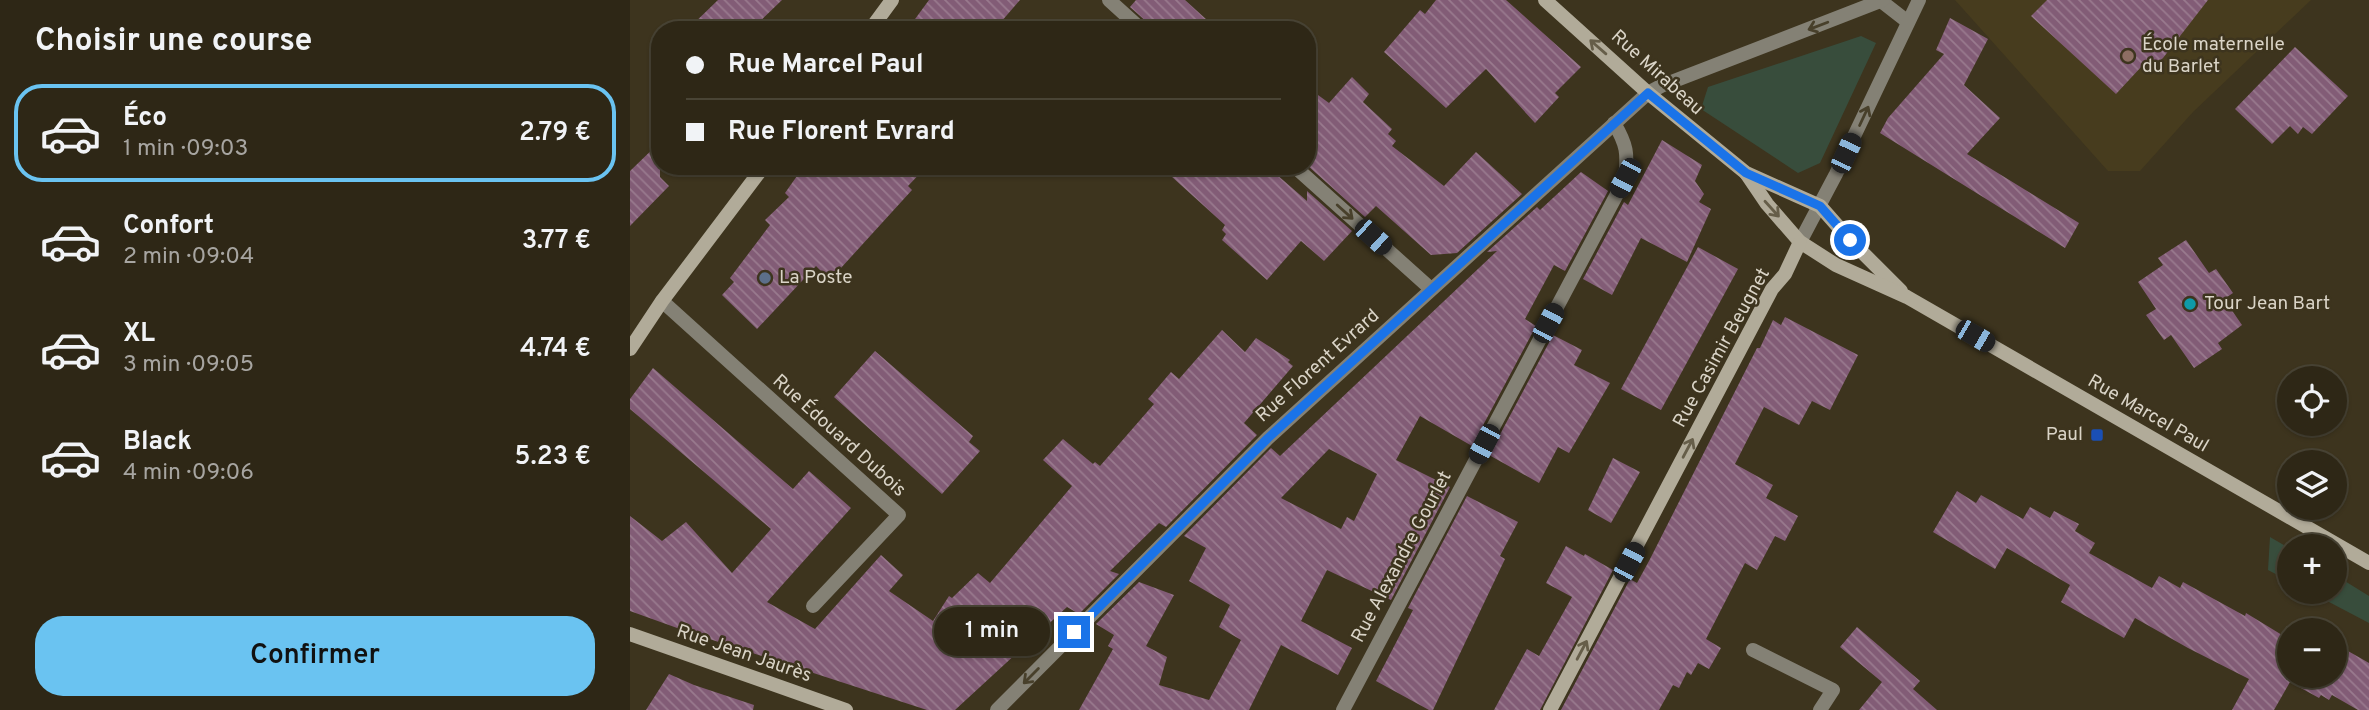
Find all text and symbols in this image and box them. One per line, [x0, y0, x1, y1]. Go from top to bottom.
one-way arrow [1807, 20, 1829, 33]
text: Choisir une course [35, 22, 312, 62]
street label: Rue Mirabeau [1606, 25, 1708, 121]
place label: École maternelle du Barlet [2142, 32, 2285, 79]
one-way arrow [1590, 38, 1607, 55]
marker: École maternelle du Barlet [2120, 48, 2136, 64]
text: Rue Marcel Paul [728, 49, 924, 82]
icon: car [39, 102, 102, 165]
text: Éco [123, 102, 167, 135]
one-way arrow [1858, 106, 1871, 127]
text: Rue Florent Evrard [728, 116, 955, 149]
text: 2.79 € [519, 117, 591, 150]
car [1828, 130, 1865, 176]
text: 1 min · 09:03 [123, 135, 248, 164]
car [1606, 155, 1645, 201]
one-way arrow [1764, 199, 1780, 217]
one-way arrow [1336, 204, 1354, 220]
icon: car [39, 210, 102, 273]
text: Confort [123, 210, 214, 243]
car [1351, 215, 1396, 259]
route start [1834, 224, 1866, 256]
text: 3.77 € [522, 225, 591, 258]
text: 2 min · 09:04 [123, 243, 254, 272]
street label: Rue Casimir Beugnet [1668, 264, 1776, 432]
place label: La Poste [779, 266, 852, 290]
marker: La Poste [757, 270, 773, 286]
place label: Tour Jean Bart [2204, 292, 2330, 316]
marker: Tour Jean Bart [2182, 296, 2198, 312]
car [1529, 300, 1568, 346]
street label: Rue Florent Evrard [1251, 304, 1385, 428]
car [1952, 316, 1999, 356]
icon: car [39, 318, 102, 381]
text: XL [123, 318, 155, 351]
text: 4.74 € [520, 333, 591, 366]
text: 3 min · 09:05 [123, 351, 254, 380]
map controls [2277, 366, 2347, 688]
button: locate [2277, 366, 2347, 436]
street label: Rue Édouard Dubois [767, 369, 912, 502]
street label: Rue Marcel Paul [2083, 370, 2213, 458]
car [1465, 421, 1504, 467]
place label: Paul [2046, 423, 2083, 447]
icon: car [39, 426, 102, 489]
text: Black [123, 426, 192, 459]
marker: Paul [2089, 427, 2105, 443]
one-way arrow [1682, 438, 1695, 459]
text: 5.23 € [515, 441, 591, 474]
button: layers [2277, 450, 2347, 520]
text: 4 min · 09:06 [123, 459, 254, 488]
street label: Rue Alexandre Gourlet [1347, 467, 1457, 647]
button: + [2277, 534, 2347, 604]
car [1610, 539, 1649, 585]
callout: 1 min [934, 608, 1050, 656]
button: Confirmer [35, 616, 595, 696]
route end [1058, 616, 1090, 648]
text: 1 min [965, 617, 1019, 646]
button: − [2277, 618, 2347, 688]
street label: Rue Jean Jaurès [673, 620, 815, 688]
one-way arrow [1575, 640, 1589, 660]
one-way arrow [1023, 667, 1040, 684]

